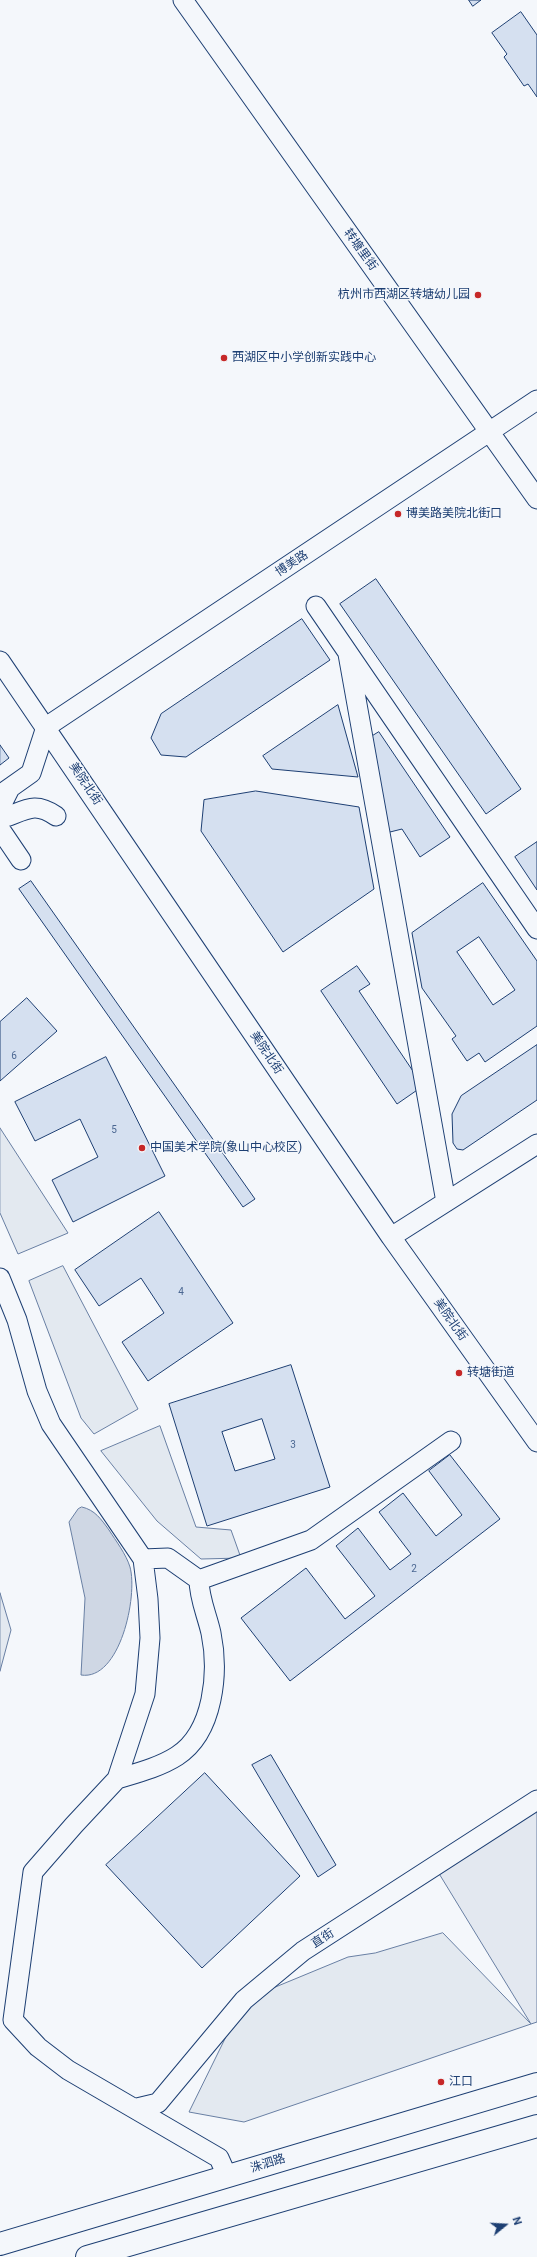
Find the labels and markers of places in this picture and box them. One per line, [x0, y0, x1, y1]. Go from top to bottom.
place label: 杭州市西湖区转塘幼儿园 [338, 288, 470, 302]
marker: 杭州市西湖区转塘幼儿园 [473, 290, 483, 300]
place label: 西湖区中小学创新实践中心 [232, 351, 376, 365]
marker: 西湖区中小学创新实践中心 [219, 353, 229, 363]
place label: 博美路美院北街口 [406, 507, 502, 521]
marker: 博美路美院北街口 [393, 509, 403, 519]
place label: 中国美术学院(象山中心校区) [150, 1141, 302, 1155]
marker: 中国美术学院(象山中心校区) [137, 1143, 147, 1153]
place label: 转塘街道 [467, 1366, 515, 1380]
marker: 转塘街道 [454, 1368, 464, 1378]
place label: 江口 [449, 2075, 473, 2089]
marker: 江口 [436, 2077, 446, 2087]

